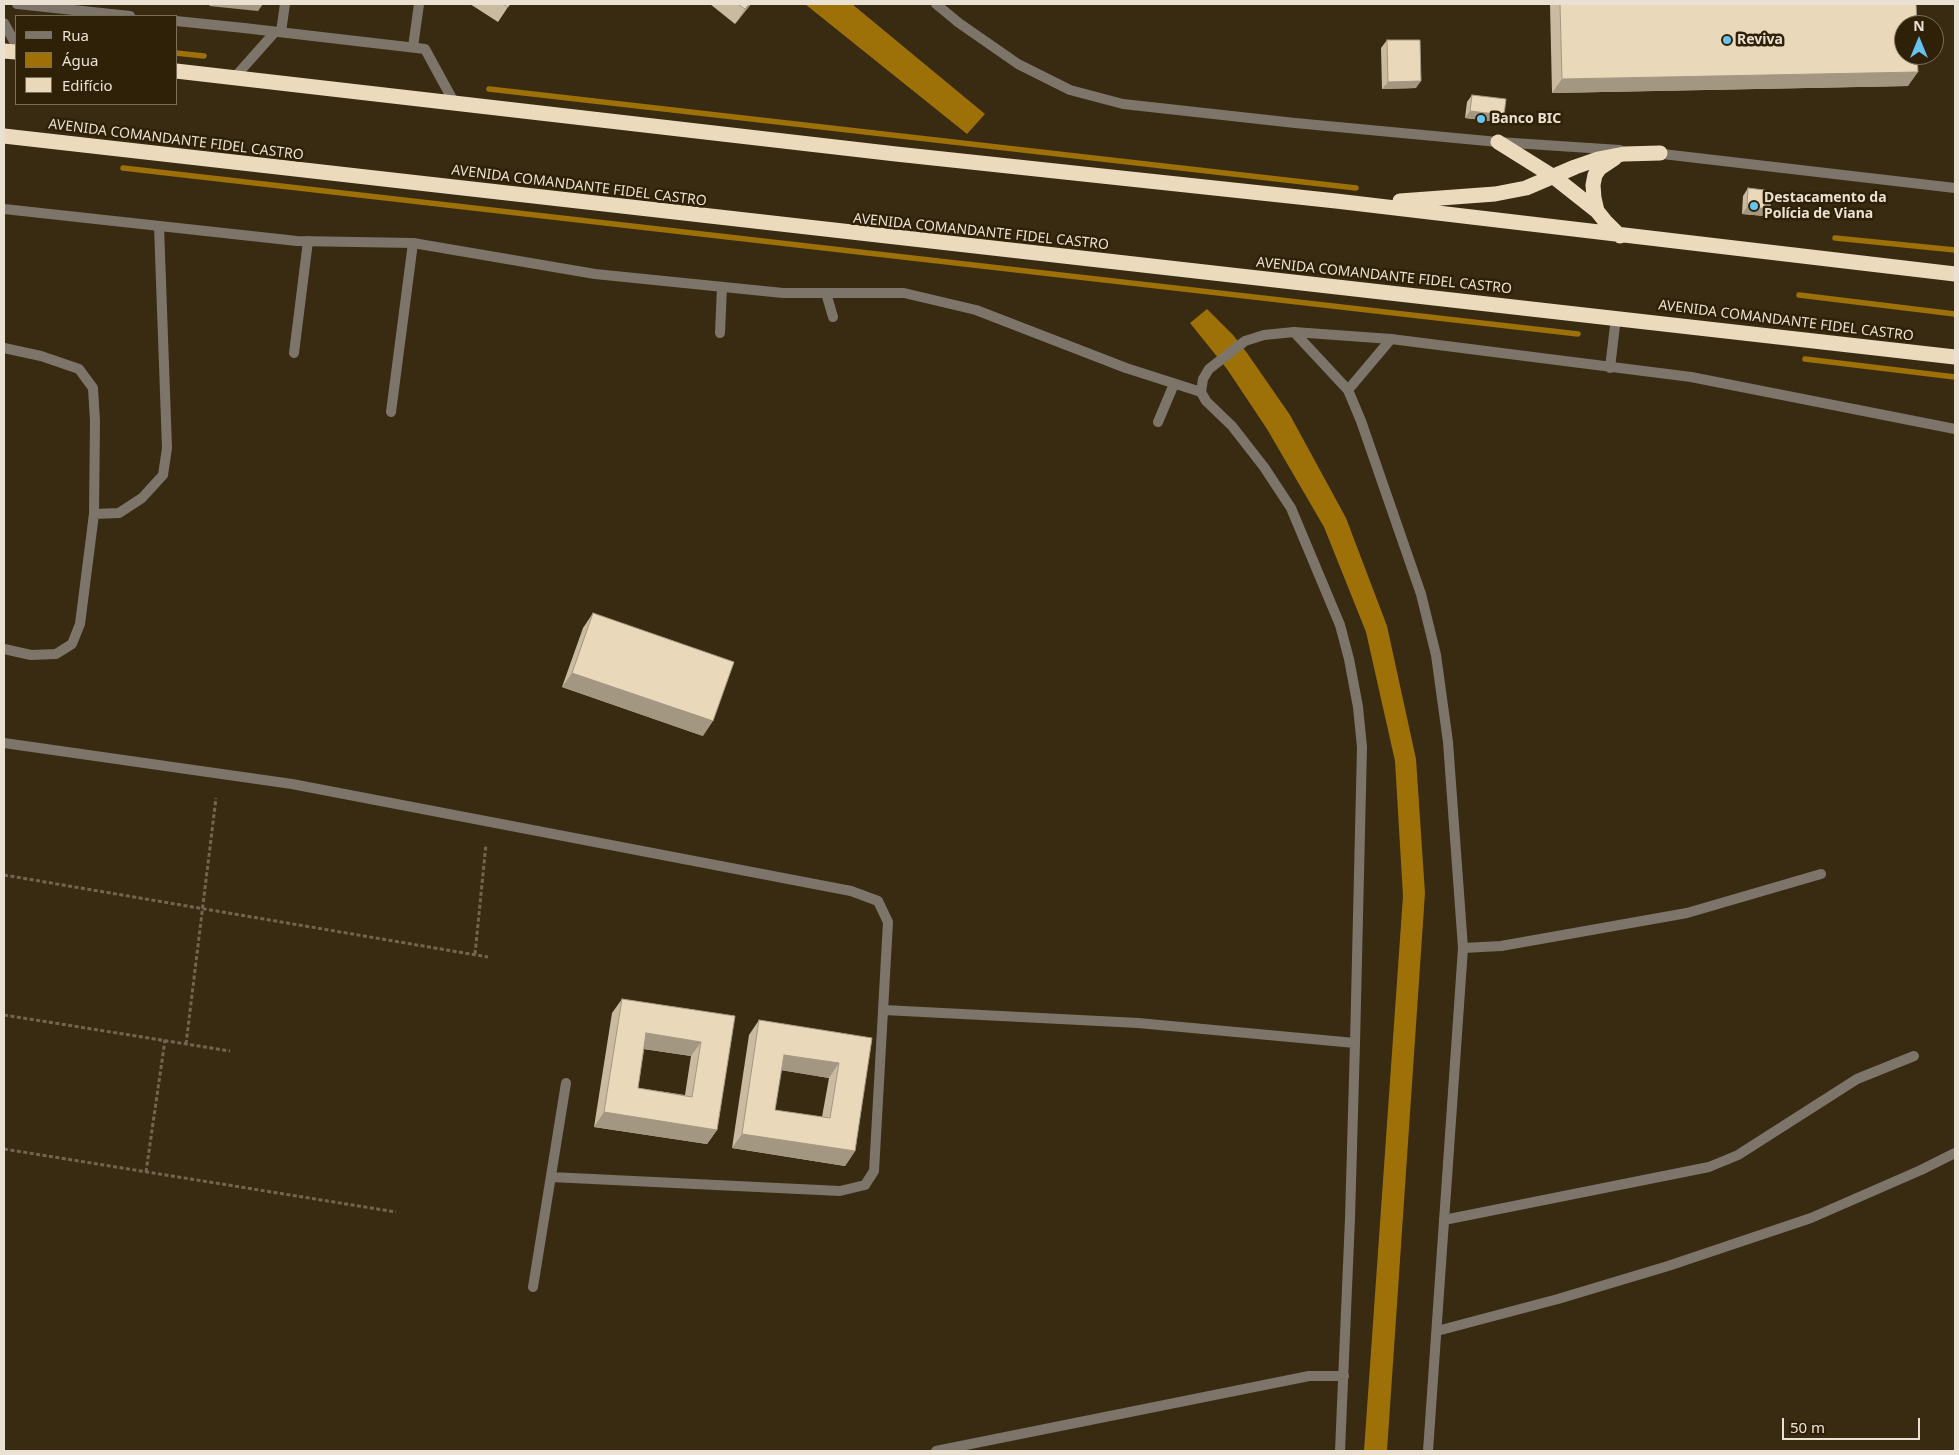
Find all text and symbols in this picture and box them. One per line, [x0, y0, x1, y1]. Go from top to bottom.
legend [15, 15, 178, 105]
north arrow [1894, 15, 1944, 65]
text: N [1913, 16, 1925, 35]
text: Rua [62, 25, 89, 45]
place label: Reviva [1737, 32, 1783, 48]
marker: Reviva [1721, 34, 1733, 46]
text: Água [62, 50, 99, 70]
text: Edifício [62, 75, 113, 95]
place label: Banco BIC [1491, 111, 1561, 127]
marker: Banco BIC [1475, 113, 1487, 125]
street label: AVENIDA COMANDANTE FIDEL CASTRO [47, 116, 305, 164]
street label: AVENIDA COMANDANTE FIDEL CASTRO [450, 162, 708, 210]
place label: Destacamento da Polícia de Viana [1764, 190, 1887, 222]
marker: Destacamento da Polícia de Viana [1748, 200, 1760, 212]
street label: AVENIDA COMANDANTE FIDEL CASTRO [852, 210, 1110, 254]
street label: AVENIDA COMANDANTE FIDEL CASTRO [1255, 254, 1513, 298]
street label: AVENIDA COMANDANTE FIDEL CASTRO [1657, 297, 1915, 345]
scale bar [1784, 1408, 1922, 1440]
text: 50 m [1790, 1417, 1825, 1437]

